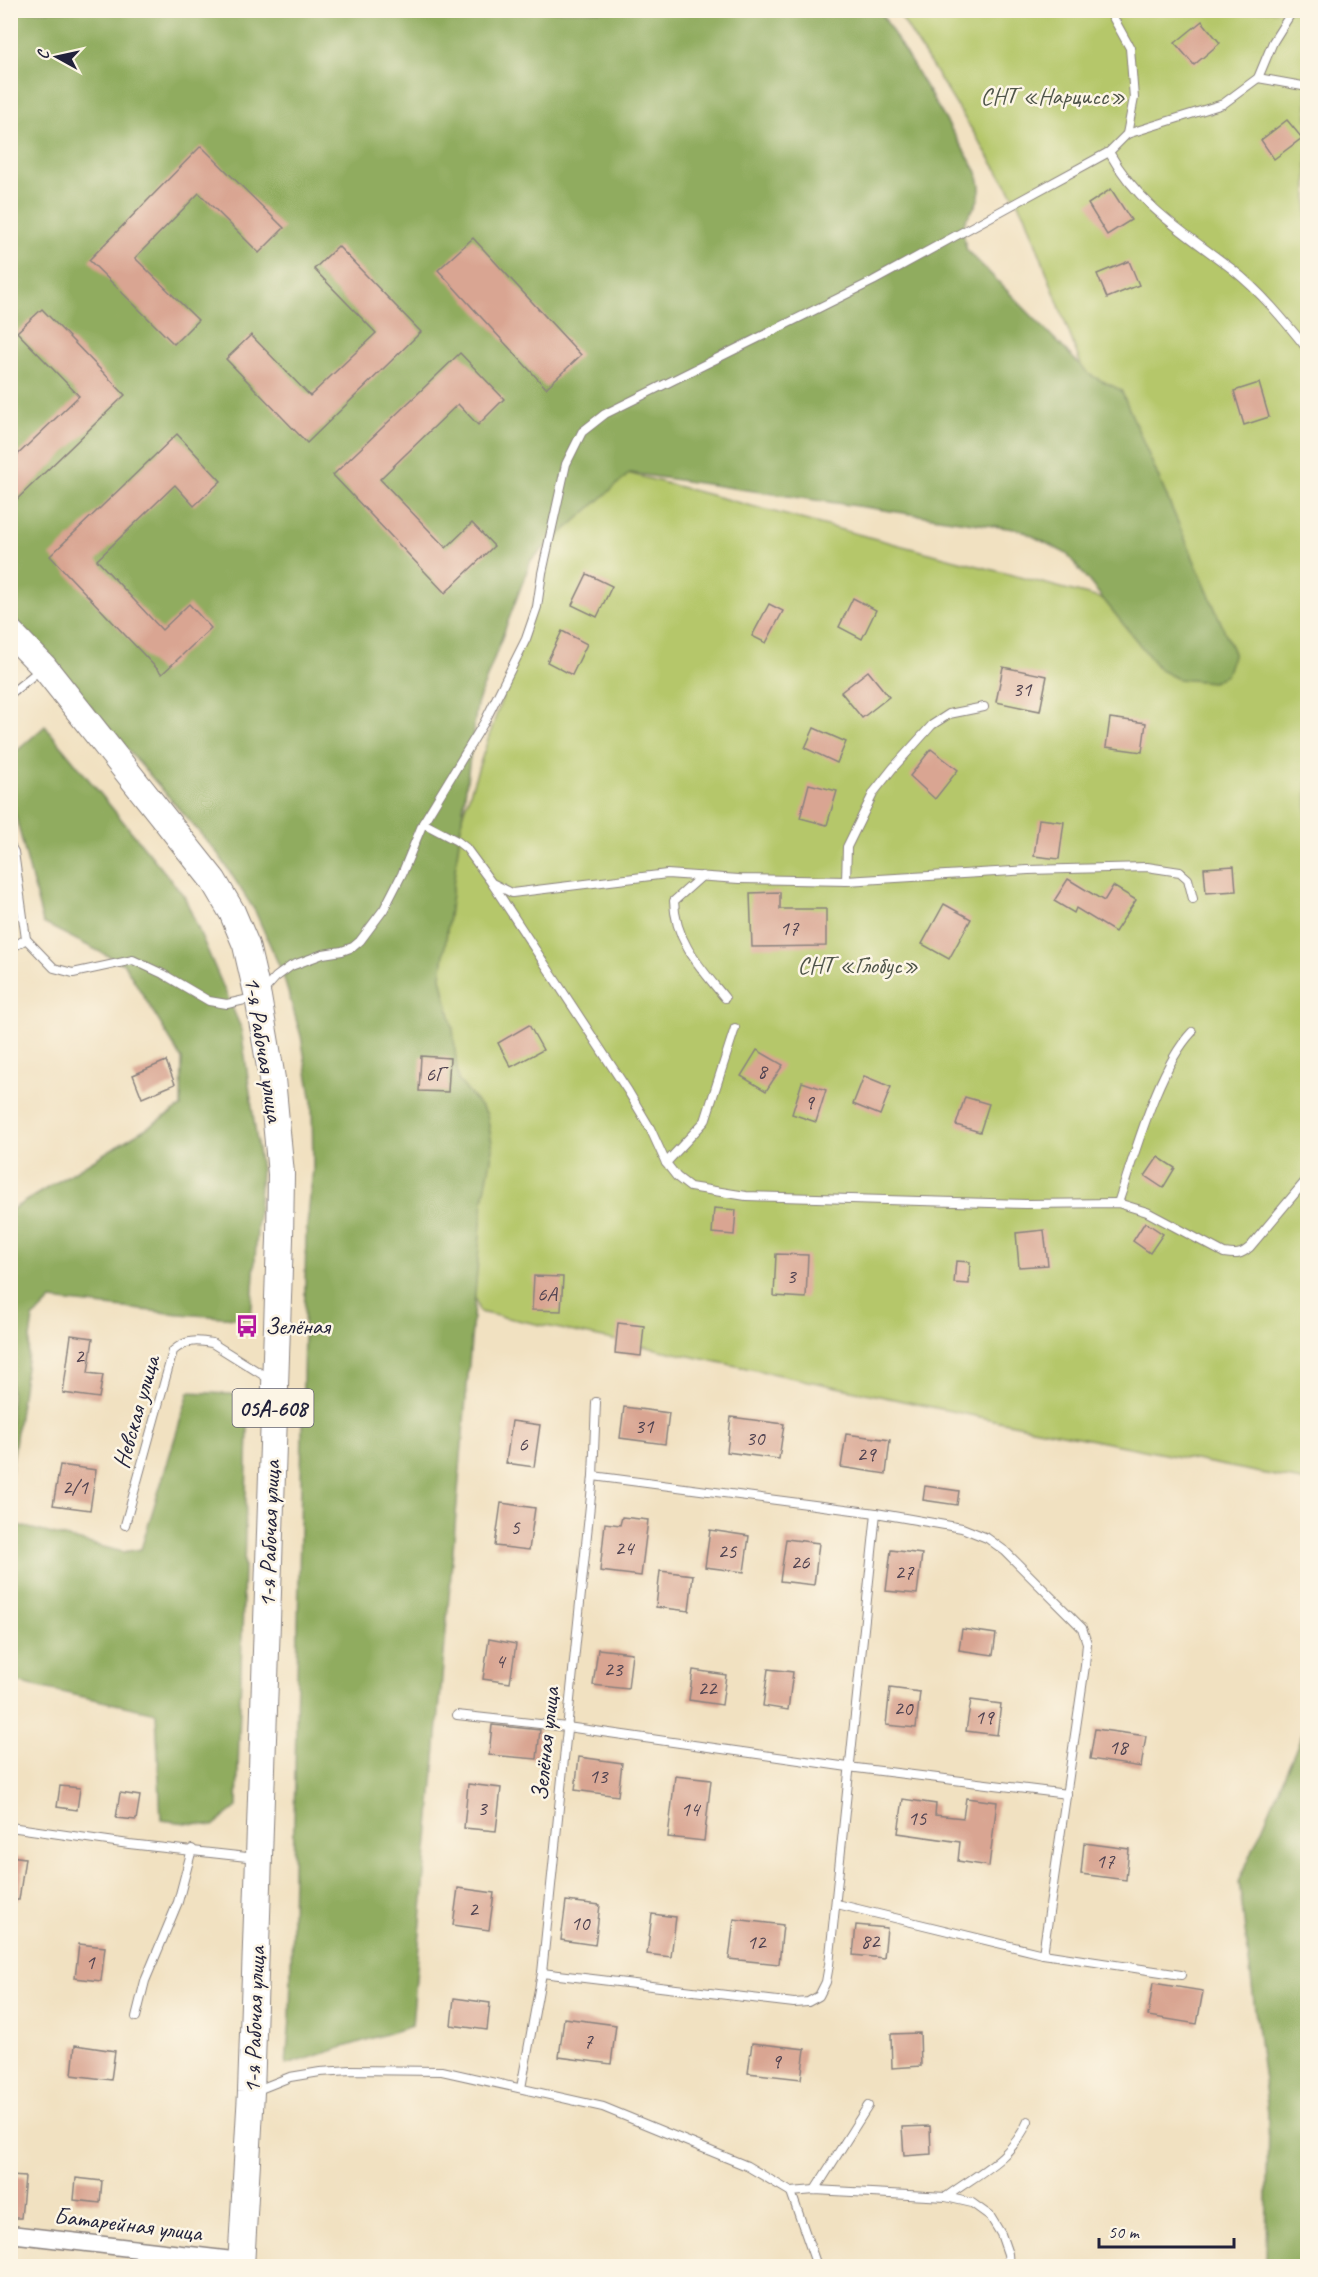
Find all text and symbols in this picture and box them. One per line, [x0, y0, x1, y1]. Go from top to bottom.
north arrow [27, 27, 87, 87]
text: С [33, 48, 54, 60]
park label: СНТ «Нарцисс» [981, 81, 1125, 111]
house number: 31 [1013, 676, 1033, 702]
house number: 17 [780, 915, 800, 941]
park label: СНТ «Глобус» [797, 950, 919, 980]
street label: 1-я Рабочая улица [238, 974, 291, 1125]
house number: 8 [757, 1058, 769, 1084]
house number: 6Г [425, 1061, 449, 1087]
house number: 9 [804, 1089, 815, 1115]
house number: 3 [786, 1263, 797, 1289]
house number: 6А [537, 1281, 558, 1307]
place label: Зелёная [265, 1311, 331, 1341]
bus stop icon: Зелёная [234, 1313, 260, 1339]
house number: 2 [74, 1343, 85, 1369]
street label: Невская улица [106, 1350, 167, 1472]
road number: 05А-608 [232, 1389, 314, 1427]
house number: 31 [635, 1413, 655, 1439]
house number: 30 [746, 1425, 766, 1451]
house number: 6 [518, 1431, 528, 1457]
house number: 29 [857, 1441, 877, 1467]
street label: 1-я Рабочая улица [251, 1459, 287, 1608]
house number: 2/1 [62, 1474, 89, 1500]
house number: 5 [510, 1514, 521, 1540]
house number: 24 [615, 1535, 636, 1561]
house number: 25 [718, 1538, 738, 1564]
house number: 26 [791, 1549, 810, 1575]
house number: 27 [895, 1559, 915, 1585]
house number: 4 [495, 1648, 507, 1674]
house number: 23 [604, 1656, 624, 1682]
house number: 22 [698, 1675, 718, 1701]
street label: Зелёная улица [524, 1684, 566, 1802]
house number: 20 [894, 1695, 914, 1721]
house number: 19 [975, 1704, 995, 1730]
house number: 18 [1109, 1734, 1130, 1760]
house number: 13 [589, 1763, 609, 1789]
house number: 3 [477, 1795, 488, 1821]
house number: 14 [681, 1796, 702, 1822]
house number: 15 [908, 1805, 928, 1831]
house number: 17 [1096, 1848, 1116, 1874]
house number: 2 [468, 1896, 479, 1922]
house number: 10 [571, 1910, 591, 1936]
house number: 82 [861, 1928, 881, 1954]
house number: 12 [747, 1929, 767, 1955]
street label: 1-я Рабочая улица [236, 1945, 272, 2094]
house number: 1 [85, 1949, 96, 1975]
house number: 7 [583, 2028, 594, 2054]
house number: 9 [771, 2048, 782, 2074]
street label: Батарейная улица [52, 2200, 205, 2248]
scale bar [1099, 2211, 1234, 2249]
text: 50 m [1108, 2221, 1141, 2243]

